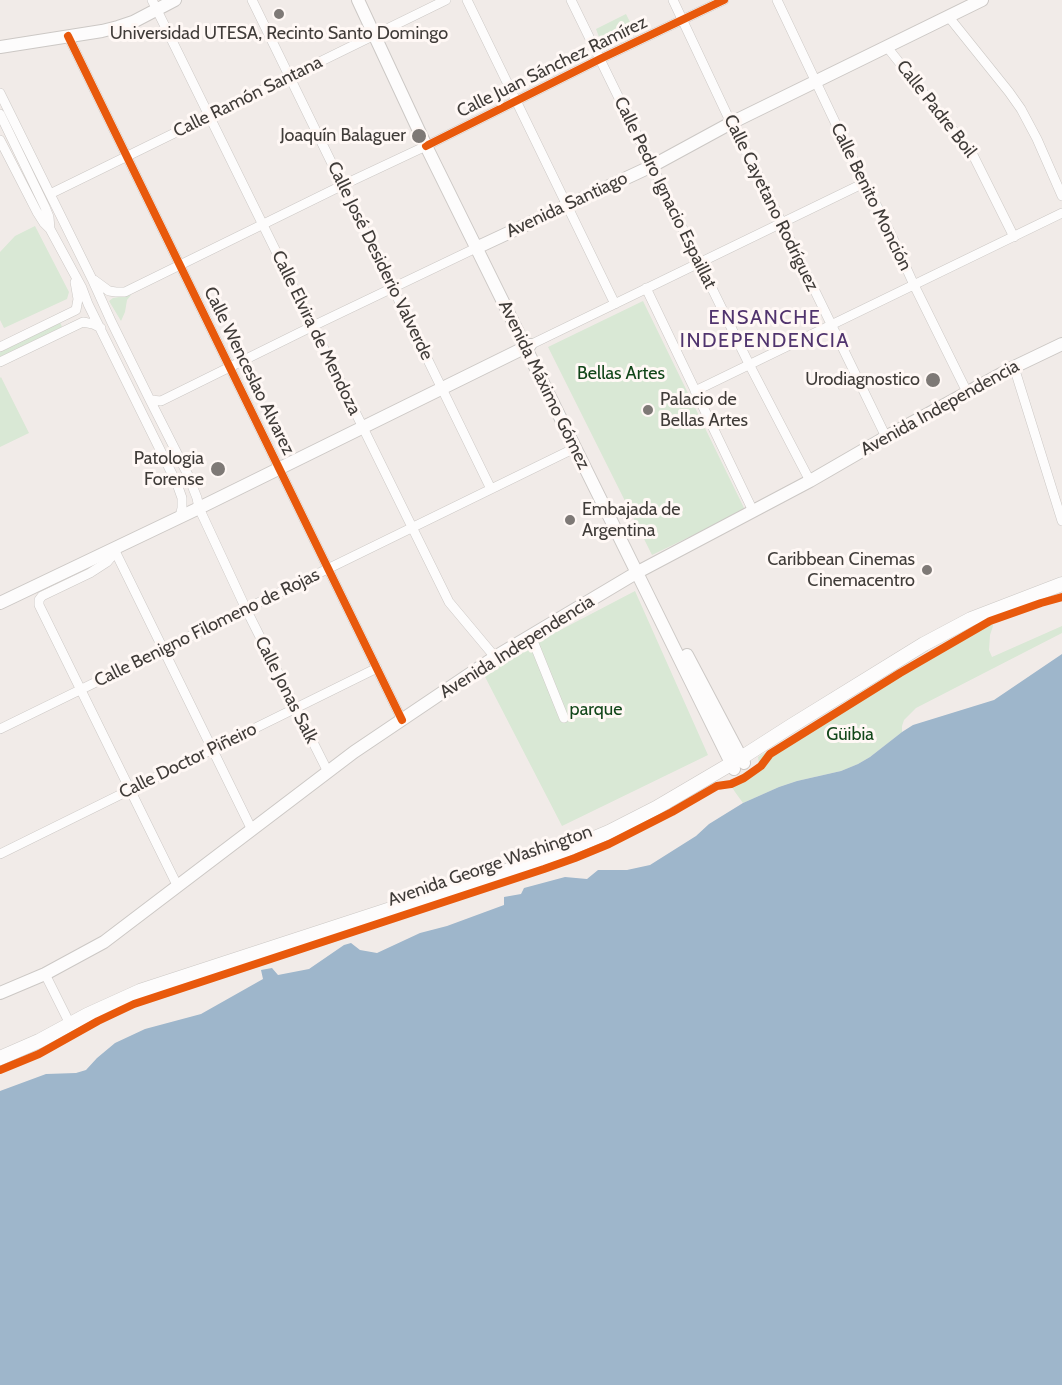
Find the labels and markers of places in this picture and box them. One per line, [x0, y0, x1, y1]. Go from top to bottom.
marker: Universidad UTESA, Recinto Santo Domingo [272, 7, 286, 21]
place label: Universidad UTESA, Recinto Santo Domingo [110, 23, 448, 45]
place label: Joaquín Balaguer [280, 125, 406, 147]
marker: Joaquín Balaguer [410, 127, 428, 145]
place label: Urodiagnostico [805, 369, 920, 391]
marker: Urodiagnostico [924, 371, 942, 389]
place label: Palacio de Bellas Artes [660, 389, 748, 432]
marker: Palacio de Bellas Artes [641, 403, 655, 417]
place label: Patologia Forense [134, 448, 204, 490]
marker: Patologia Forense [209, 460, 227, 478]
place label: Embajada de Argentina [582, 499, 681, 542]
marker: Embajada de Argentina [563, 513, 577, 527]
place label: Caribbean Cinemas Cinemacentro [767, 549, 915, 592]
marker: Caribbean Cinemas Cinemacentro [920, 563, 934, 577]

